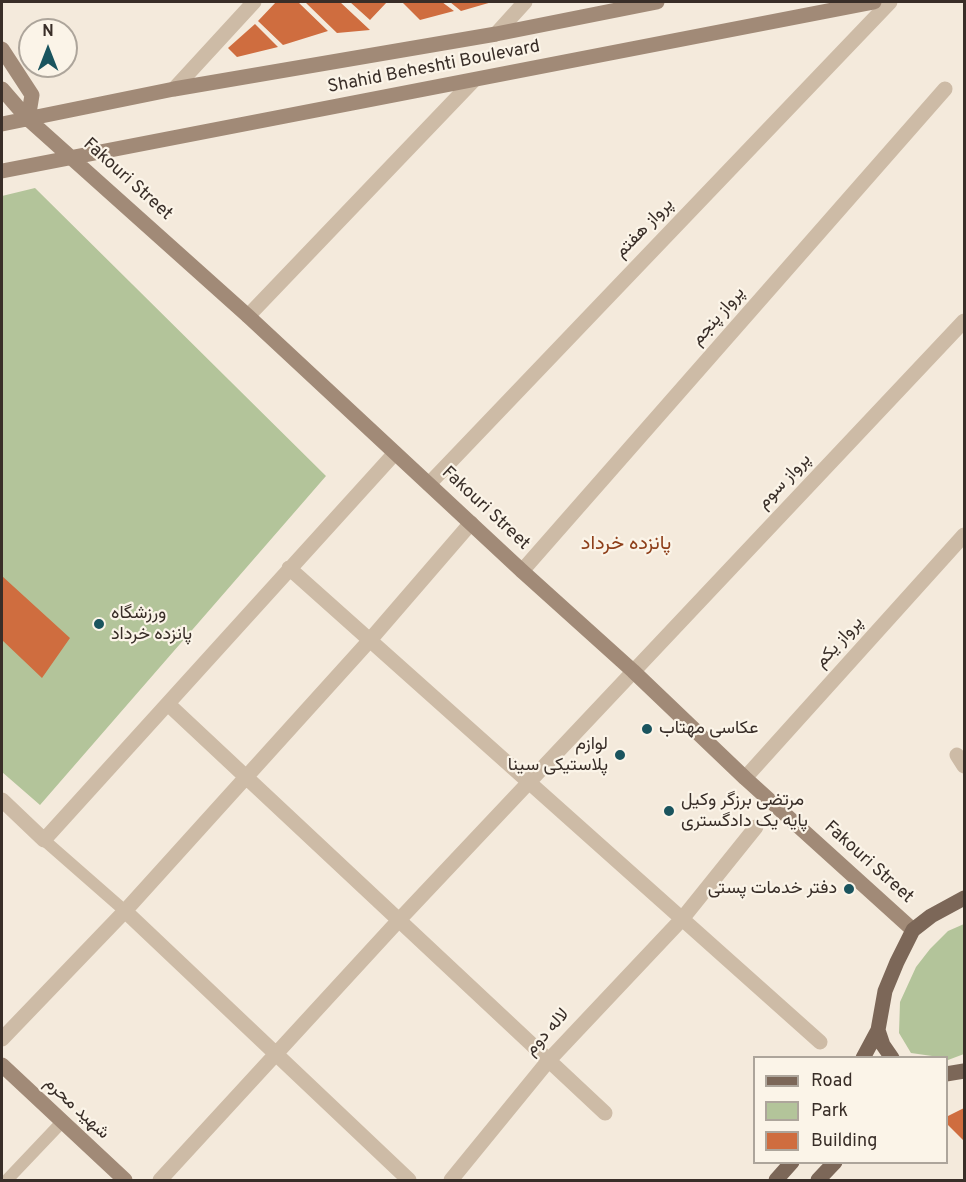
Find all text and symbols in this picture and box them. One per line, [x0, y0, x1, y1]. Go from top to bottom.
north arrow [18, 18, 78, 78]
text: N [42, 22, 54, 42]
street label: Shahid Beheshti Boulevard [326, 37, 542, 99]
street label: Fakouri Street [78, 134, 176, 226]
street label: پرواز هفتم [611, 195, 679, 263]
street label: پرواز پنجم [688, 283, 750, 351]
street label: پرواز سوم [754, 450, 816, 514]
street label: Fakouri Street [436, 463, 534, 555]
district label: پانزده خرداد [581, 533, 671, 557]
place label: ورزشگاه پانزده خرداد [111, 603, 192, 646]
street label: پرواز یکم [811, 613, 869, 673]
marker: ورزشگاه پانزده خرداد [92, 617, 106, 631]
place label: عکاسی مهتاب [659, 718, 758, 740]
marker: عکاسی مهتاب [640, 722, 654, 736]
place label: لوازم پلاستیکی سینا [508, 734, 608, 777]
marker: لوازم پلاستیکی سینا [613, 748, 627, 762]
place label: مرتضی برزگر وکیل پایه یک دادگستری [681, 790, 808, 832]
marker: مرتضی برزگر وکیل پایه یک دادگستری [662, 804, 676, 818]
street label: Fakouri Street [819, 817, 917, 909]
place label: دفتر خدمات پستی [708, 878, 837, 900]
marker: دفتر خدمات پستی [842, 882, 856, 896]
street label: لاله دوم [521, 1005, 575, 1061]
legend [753, 1056, 948, 1164]
text: Road [811, 1070, 853, 1093]
street label: شهید محرم [39, 1073, 113, 1145]
text: Park [811, 1100, 848, 1123]
text: Building [811, 1130, 877, 1153]

